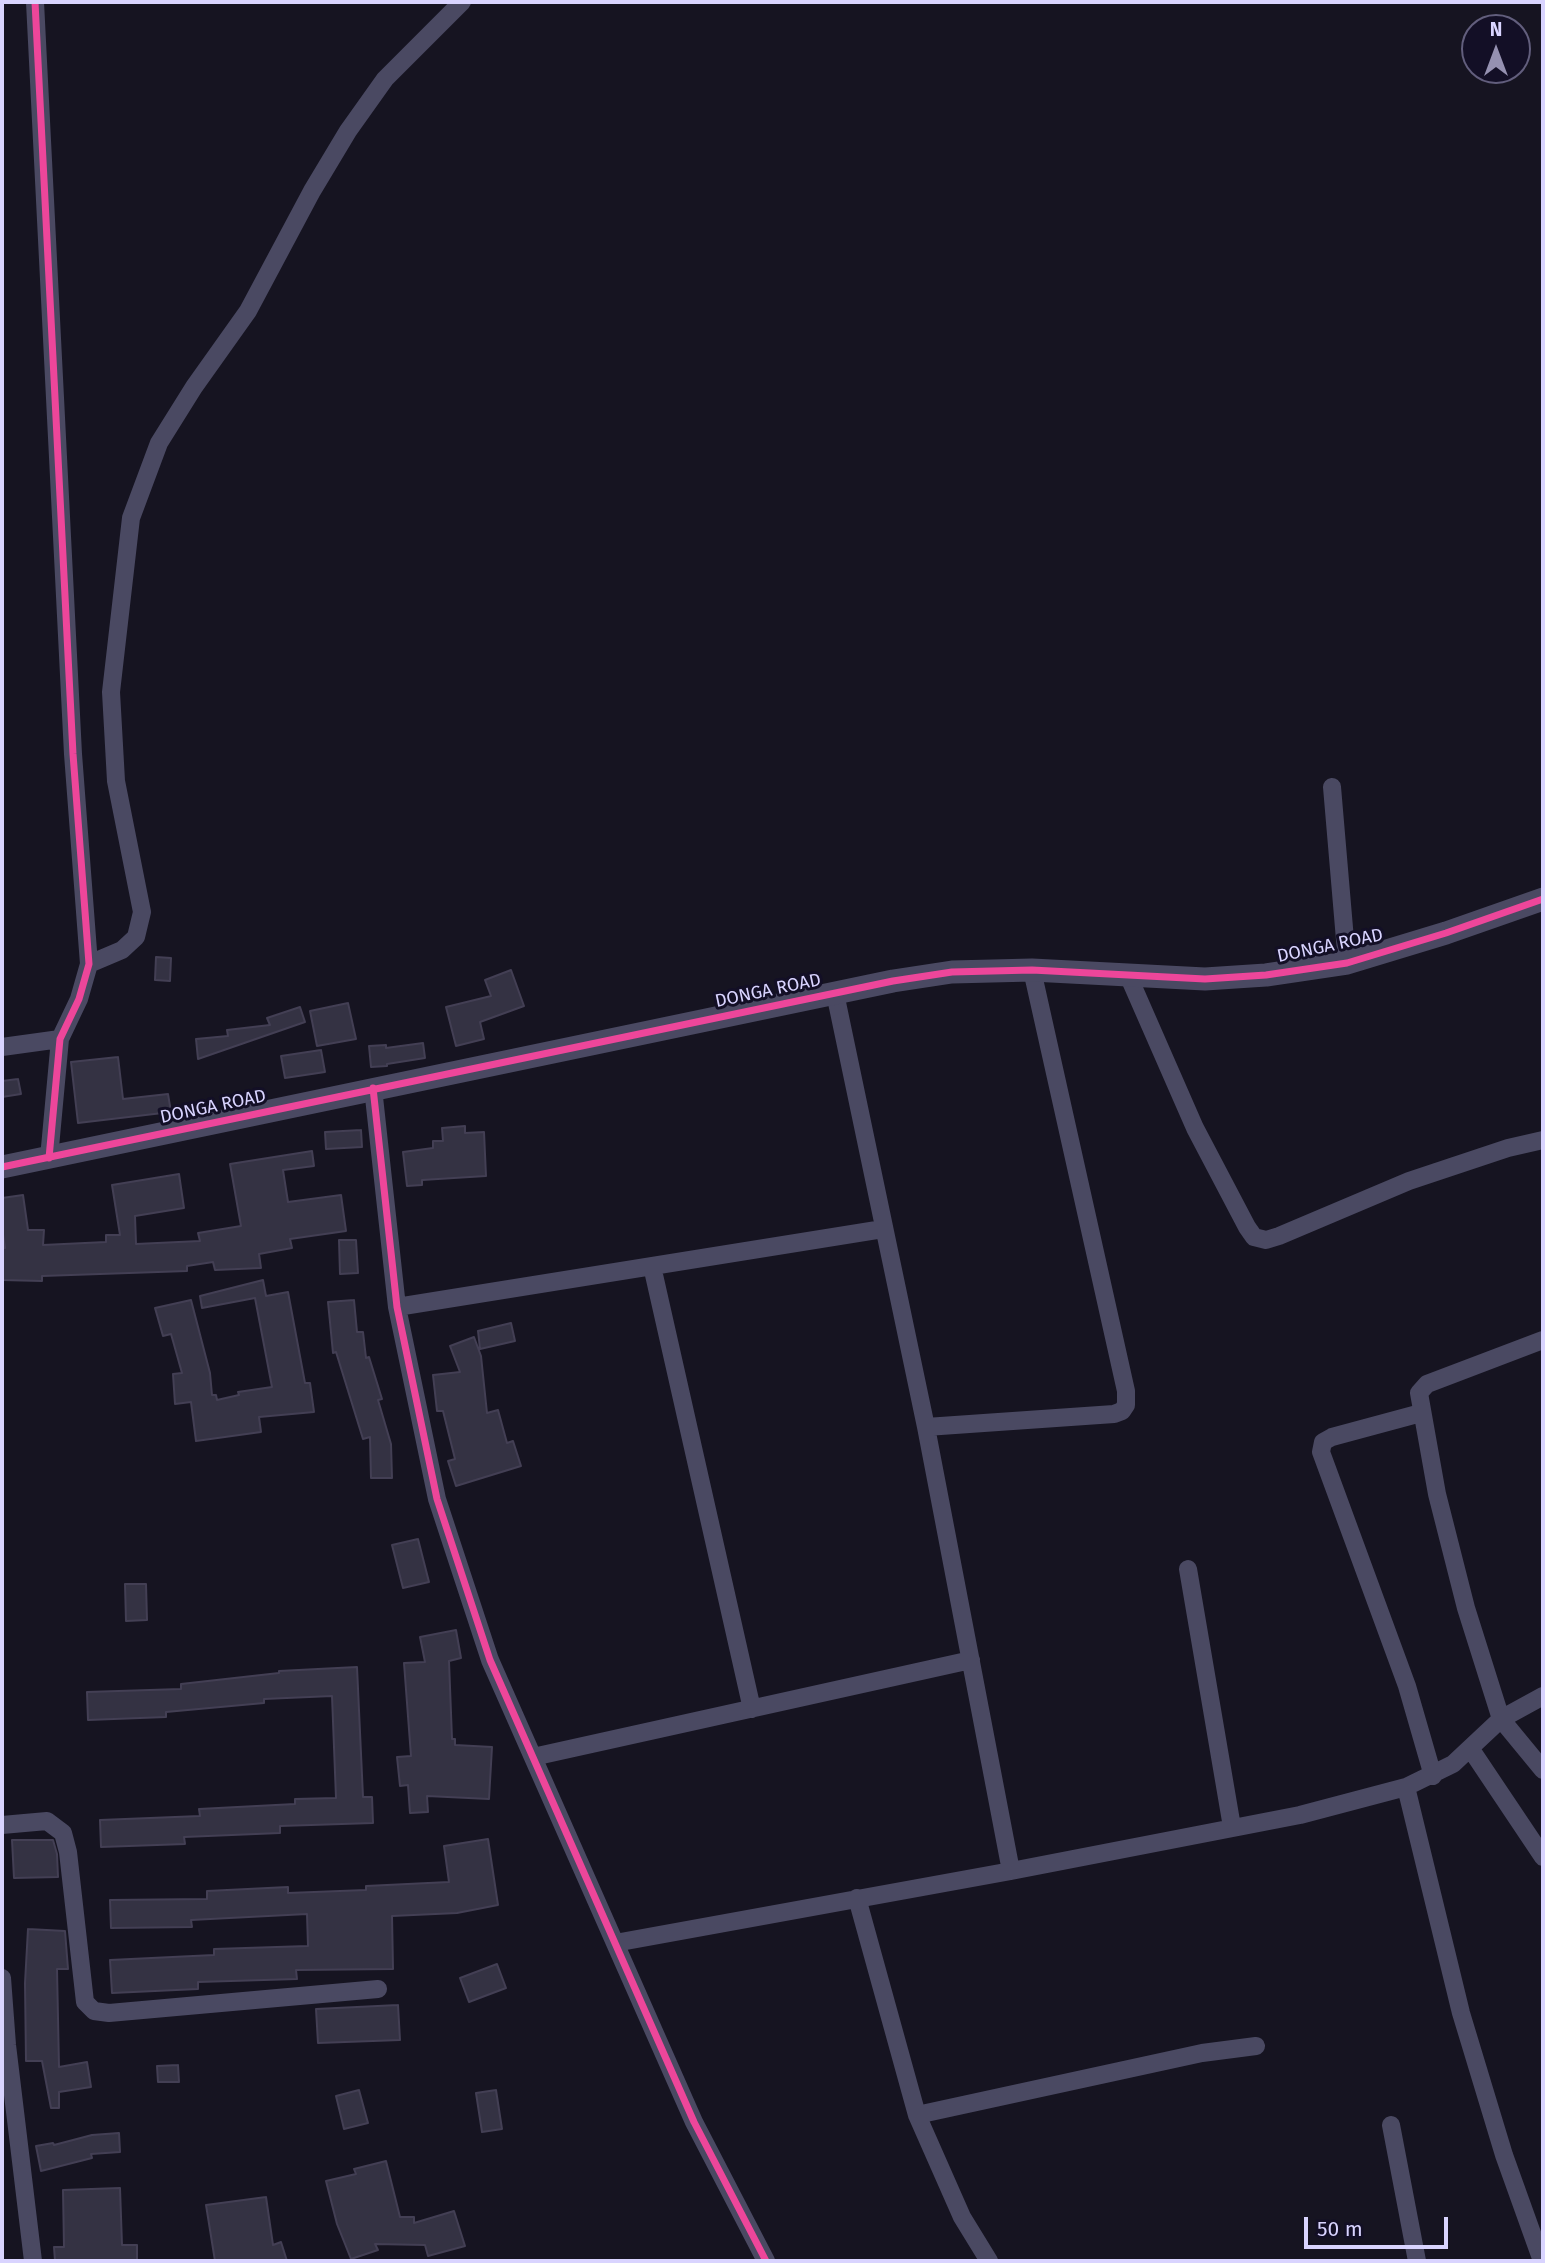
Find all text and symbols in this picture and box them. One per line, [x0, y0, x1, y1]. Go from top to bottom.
north arrow [1461, 14, 1531, 84]
text: N [1490, 18, 1502, 41]
street label: DONGA ROAD [1275, 924, 1385, 968]
street label: DONGA ROAD [713, 969, 823, 1013]
street label: DONGA ROAD [158, 1085, 268, 1129]
scale bar [1307, 2204, 1450, 2248]
text: 50 m [1317, 2216, 1363, 2242]

